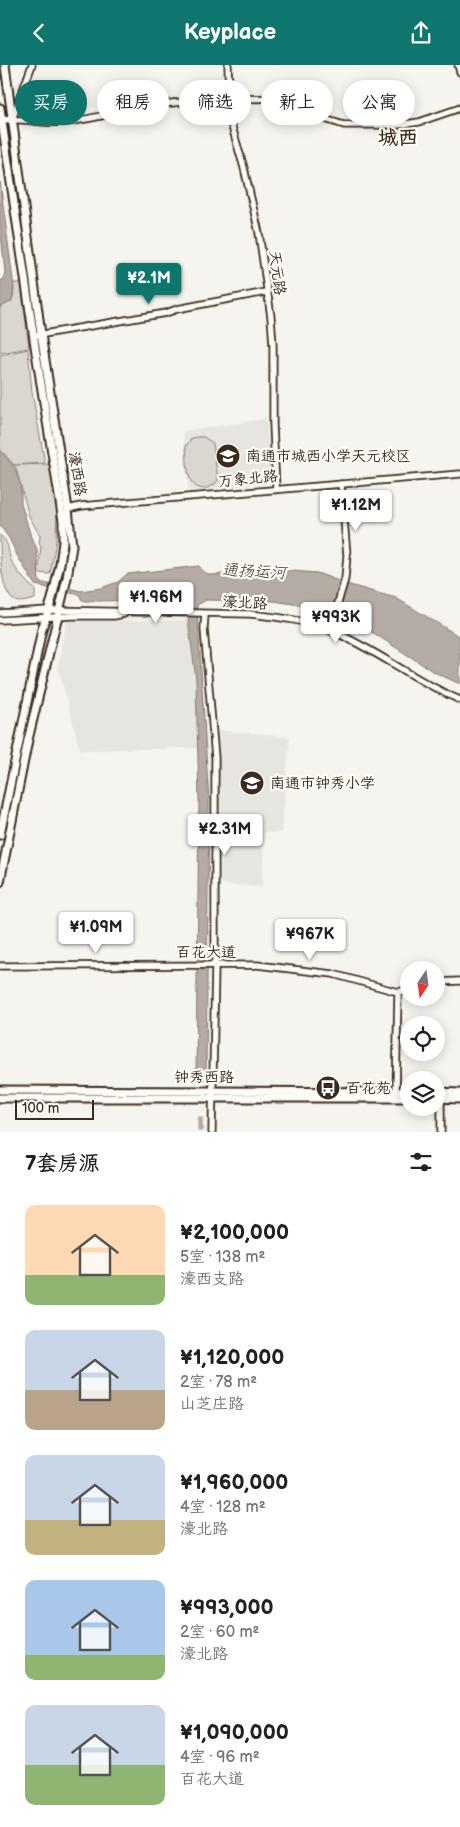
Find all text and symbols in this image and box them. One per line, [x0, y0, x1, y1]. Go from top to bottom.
icon: back [25, 19, 53, 47]
text: Keyplace [184, 19, 276, 46]
icon: share [407, 19, 435, 47]
chip: 买房 [15, 80, 87, 125]
chip: 租房 [97, 80, 169, 125]
chip: 筛选 [179, 80, 251, 125]
chip: 新上 [261, 80, 333, 125]
chip: 公寓 [343, 80, 415, 125]
district label: 城西 [378, 126, 418, 150]
street label: 天元路 [264, 249, 290, 297]
pin: ¥2.1M [114, 263, 184, 305]
text: ¥2.1M [127, 269, 171, 288]
school or university icon: 南通市城西小学天元校区 [215, 443, 241, 469]
place label: 南通市城西小学天元校区 [246, 447, 411, 466]
street label: 濠西路 [64, 450, 90, 498]
street label: 万象北路 [217, 466, 279, 492]
pin: ¥1.12M [315, 489, 397, 532]
text: ¥1.12M [331, 496, 381, 515]
water label: 通扬运河 [222, 561, 289, 583]
pin: ¥1.96M [115, 581, 197, 624]
text: ¥1.96M [130, 588, 182, 607]
street label: 濠北路 [222, 592, 268, 614]
pin: ¥993K [301, 601, 371, 644]
text: ¥993K [312, 608, 360, 627]
school or university icon: 南通市钟秀小学 [239, 770, 265, 796]
place label: 南通市钟秀小学 [270, 774, 375, 793]
pin: ¥2.31M [184, 813, 266, 856]
text: ¥2.31M [199, 820, 251, 839]
pin: ¥1.09M [55, 911, 137, 954]
text: ¥1.09M [69, 918, 123, 937]
pin: ¥967K [275, 919, 345, 961]
text: ¥967K [286, 925, 334, 944]
street label: 百花大道 [176, 943, 236, 962]
north arrow [400, 961, 445, 1006]
map controls [400, 961, 445, 1116]
button: locate [400, 1016, 445, 1061]
street label: 钟秀西路 [174, 1068, 234, 1087]
button: layers [400, 1071, 445, 1116]
bus stop icon: 百花苑 [315, 1075, 341, 1101]
place label: 百花苑 [346, 1079, 391, 1098]
scale bar [15, 1097, 94, 1120]
text: 100 m [22, 1100, 59, 1117]
icon: filters [407, 1148, 435, 1176]
text: 7套房源 [25, 1151, 100, 1176]
text: ¥2,100,000 [180, 1220, 289, 1245]
icon: home [65, 1225, 125, 1285]
text: 5室 · 138 m² [180, 1248, 265, 1267]
text: 濠西支路 [180, 1270, 244, 1289]
text: ¥1,120,000 [180, 1345, 284, 1370]
icon: home [65, 1350, 125, 1410]
text: 2室 · 78 m² [180, 1373, 257, 1392]
text: 山芝庄路 [180, 1395, 244, 1414]
text: ¥1,960,000 [180, 1470, 288, 1495]
icon: home [65, 1475, 125, 1535]
text: 4室 · 128 m² [180, 1498, 266, 1517]
text: 濠北路 [180, 1520, 228, 1539]
text: ¥993,000 [180, 1595, 274, 1620]
icon: home [65, 1600, 125, 1660]
text: 2室 · 60 m² [180, 1623, 260, 1642]
text: 濠北路 [180, 1645, 228, 1664]
text: ¥1,090,000 [180, 1720, 289, 1745]
icon: home [65, 1725, 125, 1785]
text: 4室 · 96 m² [180, 1748, 260, 1767]
text: 百花大道 [180, 1770, 244, 1789]

